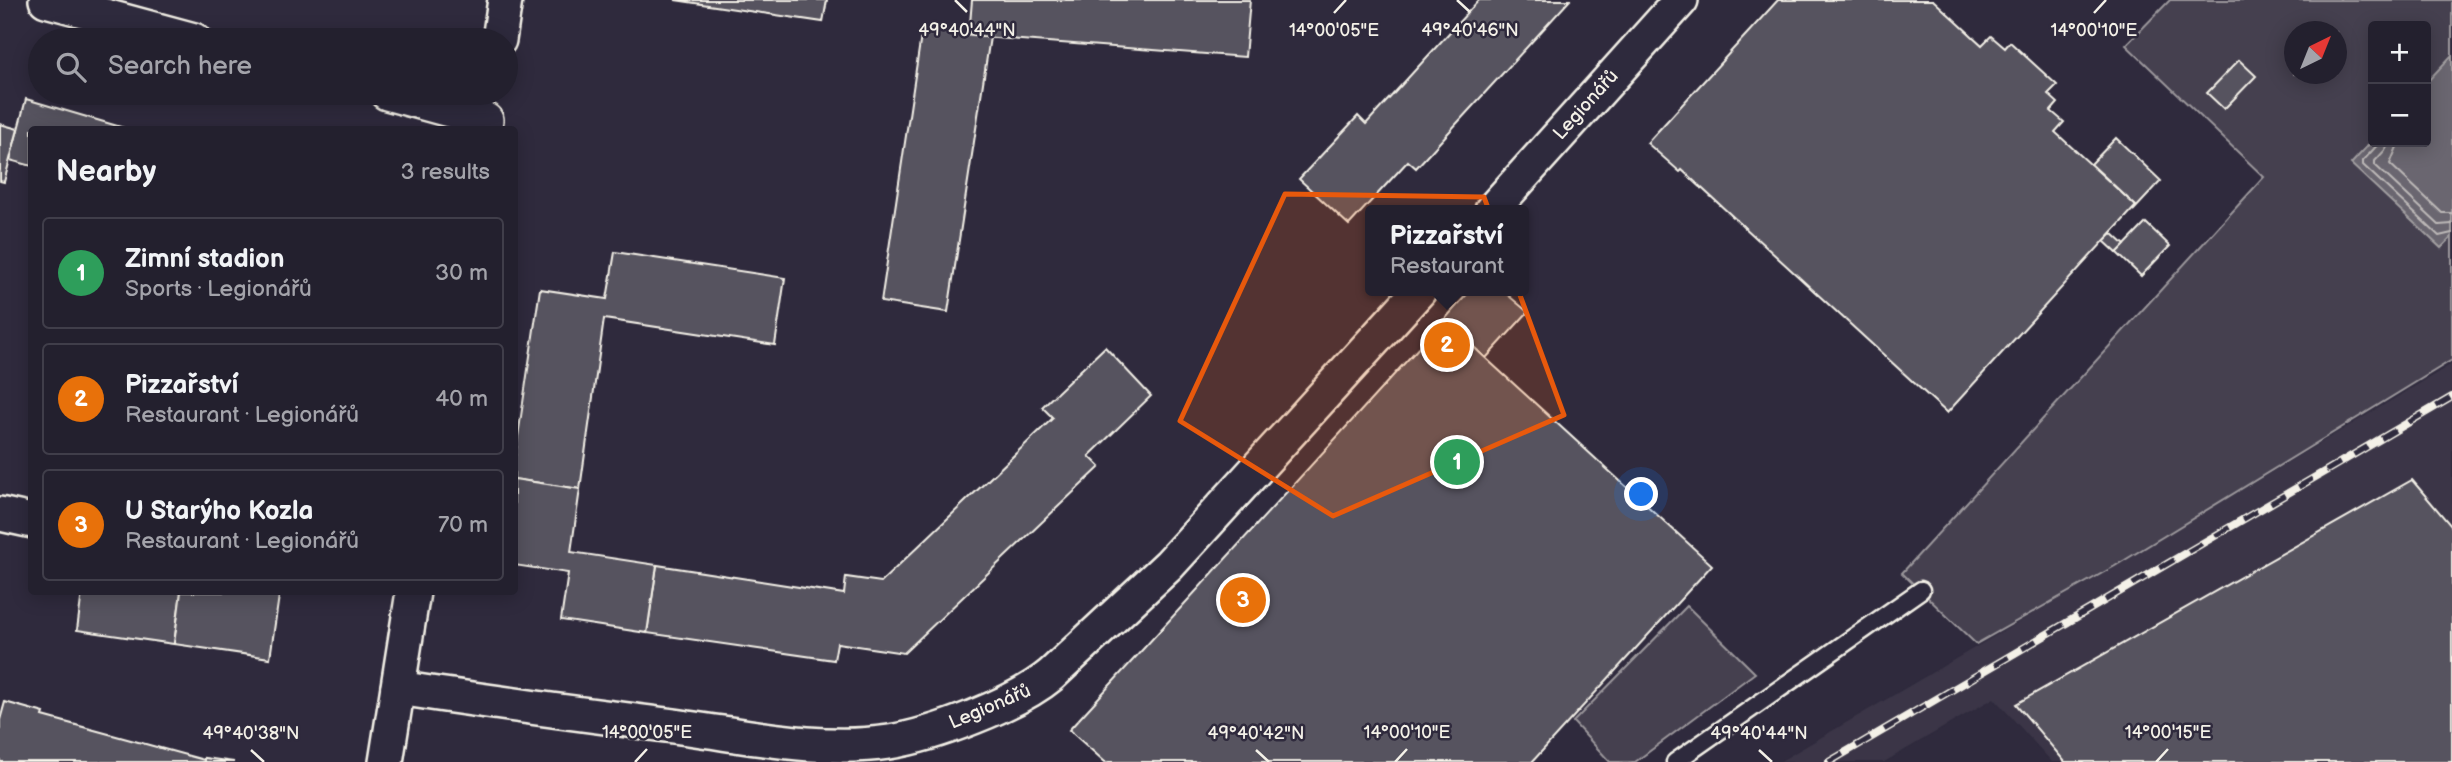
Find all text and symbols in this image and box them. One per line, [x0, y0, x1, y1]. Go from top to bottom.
text: 49°40'44"N [918, 20, 1016, 41]
text: 14°00'05"E [1289, 20, 1379, 41]
text: 49°40'46"N [1421, 20, 1519, 41]
text: 14°00'10"E [2051, 20, 2138, 41]
north arrow [2284, 21, 2347, 84]
map controls [2368, 21, 2431, 147]
button: + [2368, 21, 2431, 84]
search box [28, 28, 518, 105]
icon: search [52, 48, 90, 86]
text: Search here [108, 51, 252, 82]
street label: Legionářů [1549, 65, 1623, 145]
button: − [2368, 84, 2431, 147]
text: Nearby [56, 154, 156, 190]
text: 3 results [401, 158, 490, 186]
popup [1365, 205, 1529, 296]
text: Pizzařství [1390, 221, 1503, 252]
text: Zimní stadion [125, 244, 284, 275]
text: Restaurant [1390, 252, 1504, 280]
text: 1 [76, 259, 86, 287]
text: 30 m [435, 259, 488, 287]
text: Sports · Legionářů [125, 275, 312, 303]
pin: 2 [1424, 319, 1470, 371]
text: Pizzařství [125, 370, 238, 401]
text: 2 [74, 385, 88, 413]
text: 40 m [435, 385, 488, 413]
text: Restaurant · Legionářů [125, 401, 359, 429]
pin: 1 [1434, 436, 1480, 488]
your location [1624, 477, 1658, 511]
text: U Starýho Kozla [125, 496, 313, 527]
text: 3 [74, 511, 88, 539]
text: 70 m [438, 511, 488, 539]
text: Restaurant · Legionářů [125, 527, 359, 555]
pin: 3 [1220, 574, 1266, 626]
street label: Legionářů [946, 680, 1034, 734]
text: 14°00'05"E [602, 722, 692, 743]
text: 14°00'10"E [1364, 722, 1451, 743]
text: 14°00'15"E [2125, 722, 2211, 743]
text: 49°40'38"N [202, 723, 300, 744]
text: 49°40'42"N [1207, 723, 1305, 744]
text: 49°40'44"N [1710, 723, 1808, 744]

